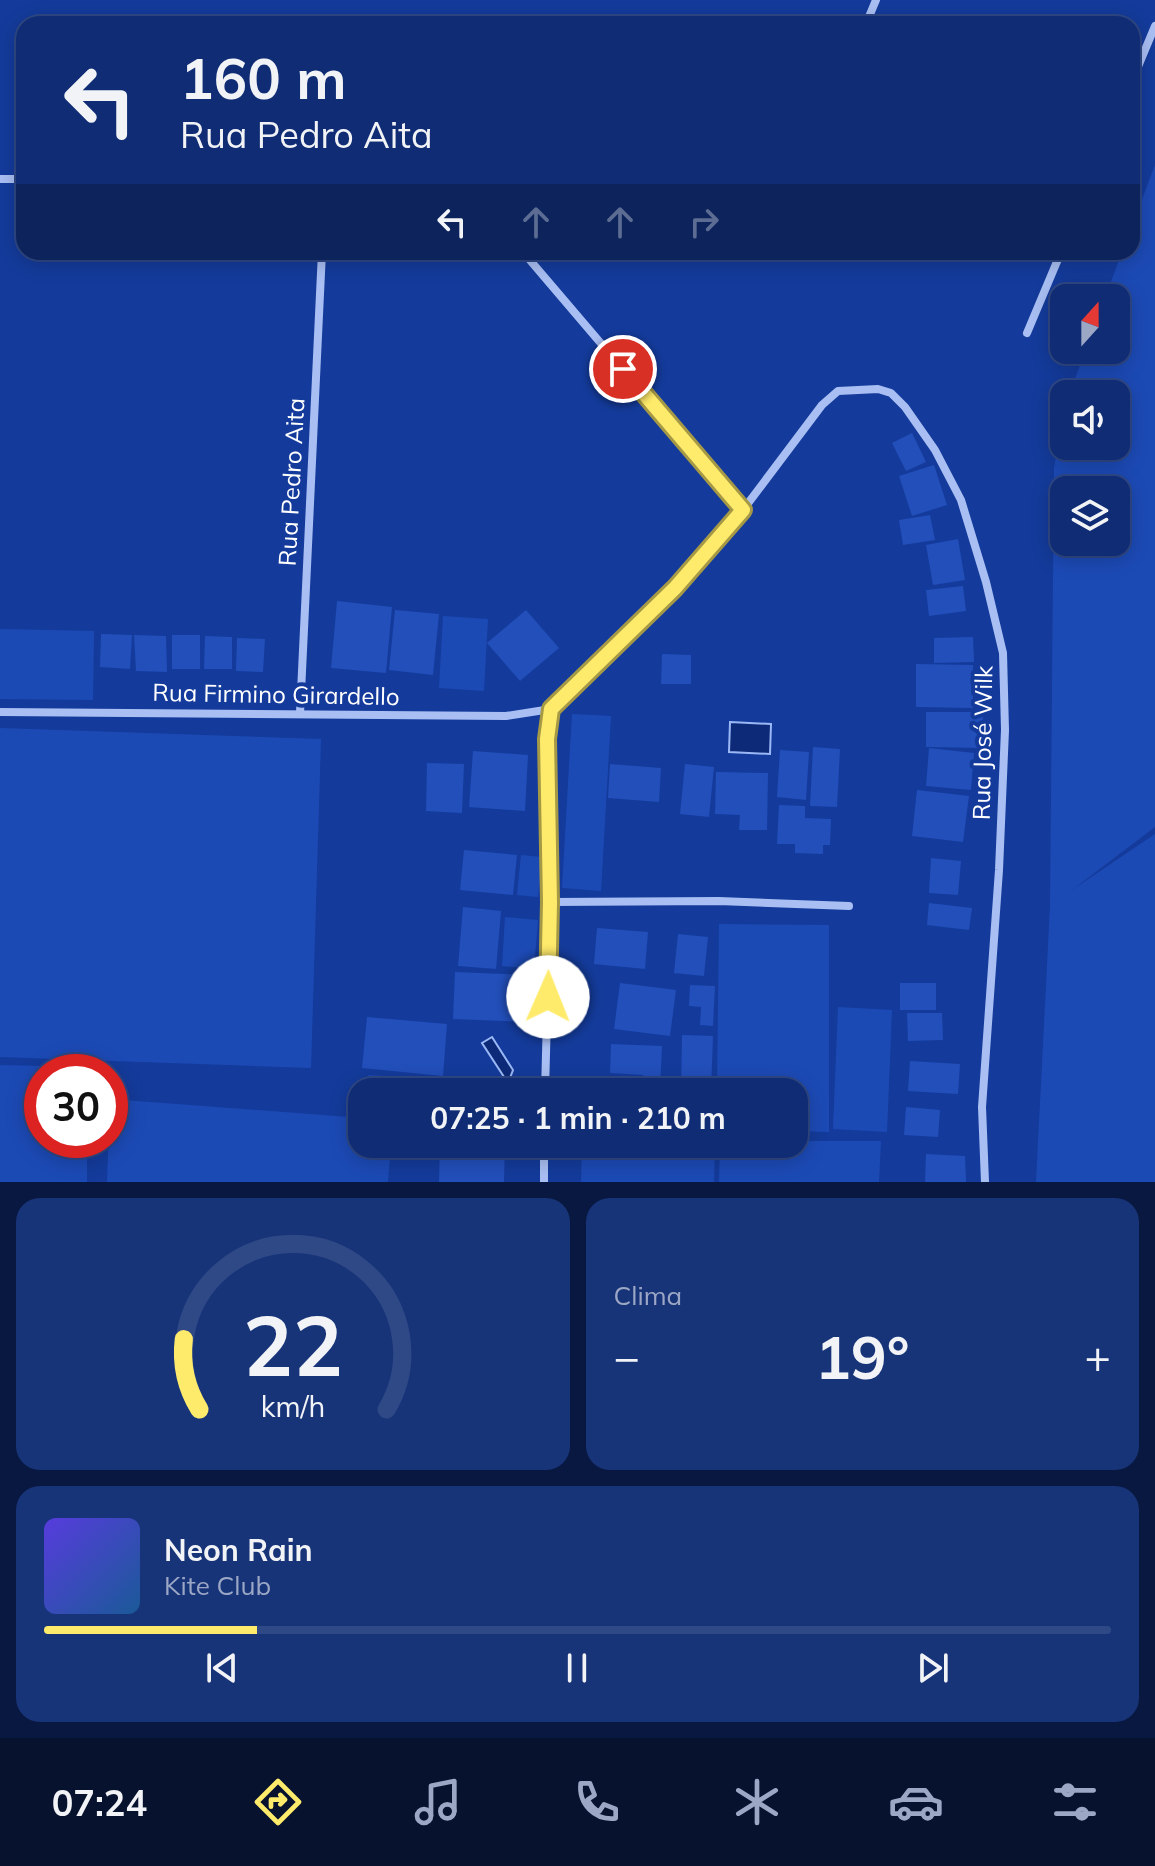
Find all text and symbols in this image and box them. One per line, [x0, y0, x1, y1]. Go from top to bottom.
text: 160 m [180, 43, 347, 113]
icon: left [48, 48, 152, 152]
text: Rua Pedro Aita [180, 112, 433, 157]
icon: left [430, 200, 474, 244]
icon: ahead [514, 200, 558, 244]
icon: ahead [598, 200, 642, 244]
icon: right [682, 200, 726, 244]
north arrow [1050, 284, 1130, 364]
map controls [1050, 284, 1130, 556]
pin [589, 335, 657, 403]
icon: arrive [601, 347, 645, 391]
button: sound [1050, 380, 1130, 460]
street label: Rua Pedro Aita [272, 397, 310, 567]
button: layers [1050, 476, 1130, 556]
street label: Rua José Wilk [966, 665, 998, 820]
street label: Rua Firmino Girardello [152, 677, 400, 711]
position arrow [506, 955, 590, 1039]
speed limit sign: 30 [24, 1054, 128, 1158]
text: 07:25 · 1 min · 210 m [430, 1099, 726, 1137]
text: Clima [614, 1279, 682, 1312]
text: 22 [243, 1292, 343, 1397]
text: 19° [815, 1319, 910, 1394]
text: − [614, 1329, 640, 1384]
text: + [1085, 1329, 1111, 1384]
text: km/h [260, 1388, 325, 1424]
text: Neon Rain [164, 1531, 313, 1569]
text: Kite Club [164, 1569, 271, 1602]
icon: previous [200, 1646, 244, 1690]
icon: pause [555, 1646, 599, 1690]
icon: next [911, 1646, 955, 1690]
icon: directions [250, 1774, 306, 1830]
icon: music [410, 1774, 466, 1830]
icon: phone [569, 1774, 625, 1830]
icon: climate [729, 1774, 785, 1830]
icon: car [888, 1774, 944, 1830]
icon: filters [1047, 1774, 1103, 1830]
text: 07:24 [52, 1780, 147, 1825]

